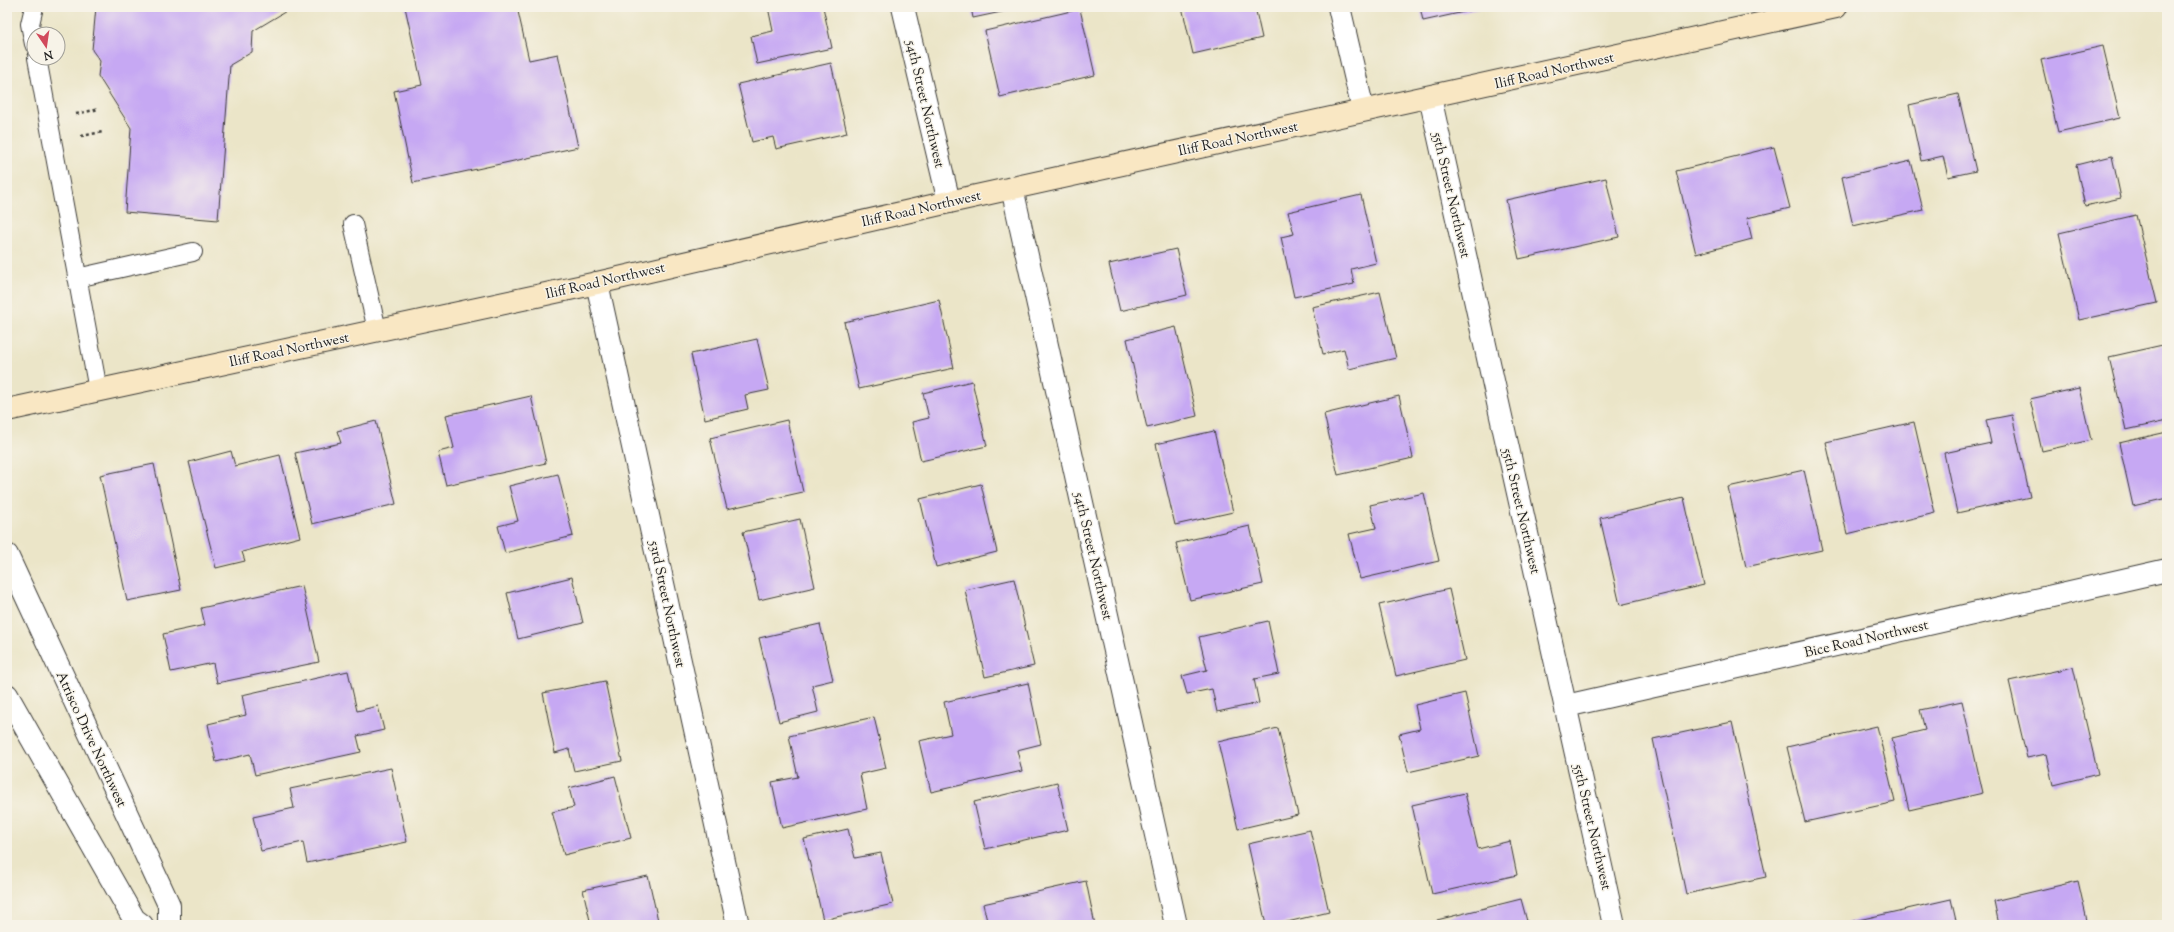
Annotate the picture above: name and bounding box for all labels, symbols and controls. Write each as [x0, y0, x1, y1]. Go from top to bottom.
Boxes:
north arrow [26, 26, 66, 66]
street label: 54th Street Northwest [899, 38, 949, 170]
text: N [42, 46, 55, 64]
street label: Iliff Road Northwest [1493, 48, 1616, 95]
street label: Iliff Road Northwest [1177, 117, 1300, 162]
street label: 55th Street Northwest [1426, 130, 1474, 260]
street label: Iliff Road Northwest [860, 186, 983, 233]
street label: Iliff Road Northwest [544, 258, 667, 305]
street label: Iliff Road Northwest [228, 328, 351, 373]
street label: 55th Street Northwest [1496, 446, 1544, 576]
street label: 54th Street Northwest [1067, 490, 1117, 622]
street label: 53rd Street Northwest [643, 538, 689, 670]
street label: Bice Road Northwest [1802, 616, 1931, 664]
street label: Atrisco Drive Northwest [50, 669, 131, 811]
street label: 55th Street Northwest [1567, 762, 1615, 892]

